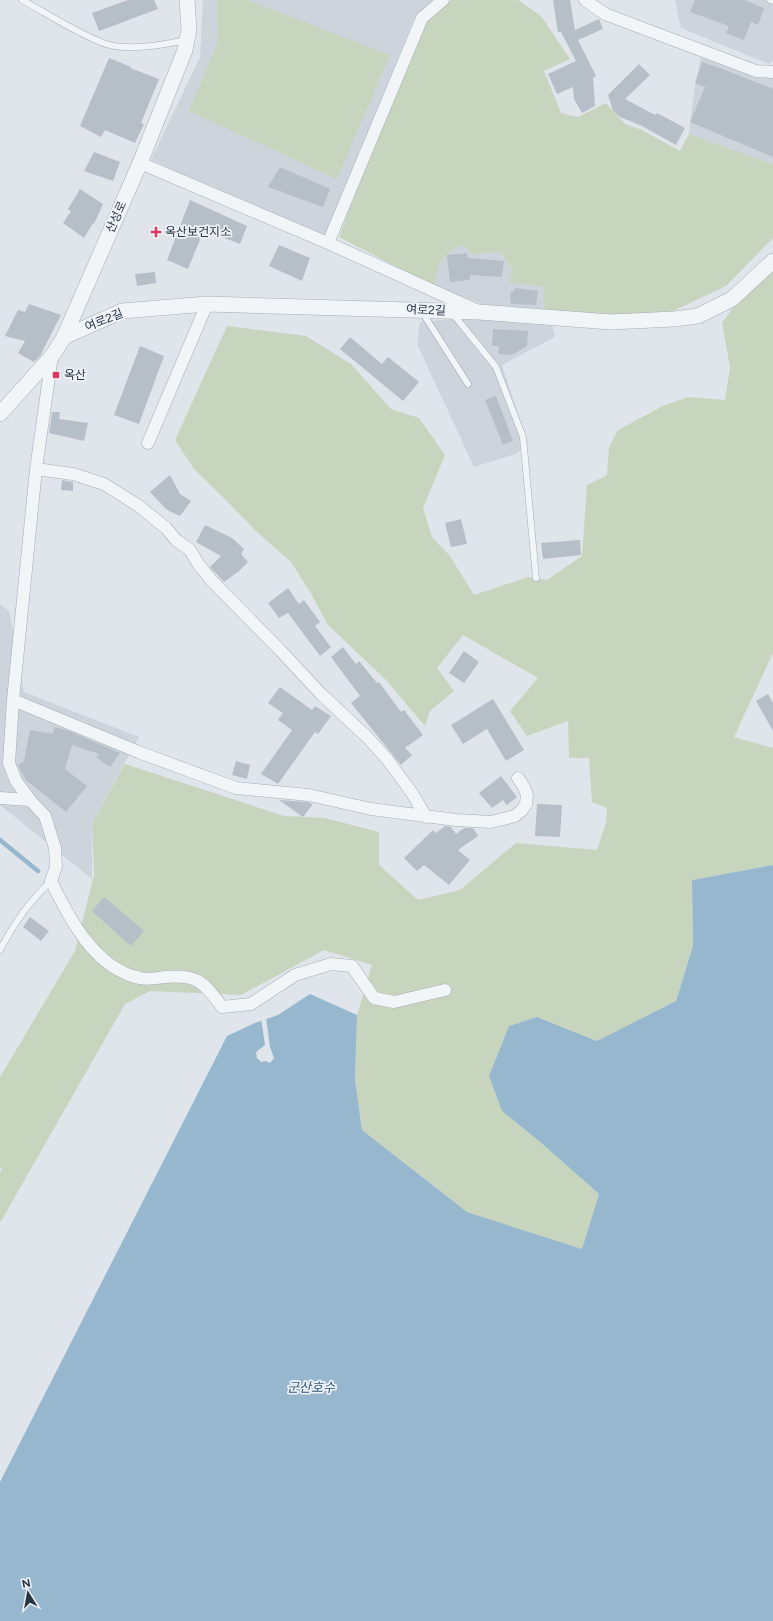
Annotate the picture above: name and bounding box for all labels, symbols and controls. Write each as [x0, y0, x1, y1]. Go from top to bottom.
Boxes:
street label: 산성로 [103, 199, 129, 235]
place label: 옥산보건지소 [165, 225, 231, 239]
marker: 옥산보건지소 [150, 226, 162, 238]
street label: 여로2길 [406, 302, 446, 318]
street label: 여로2길 [83, 306, 125, 334]
place label: 옥산 [64, 368, 86, 382]
marker: 옥산 [51, 370, 61, 380]
water label: 군산호수 [287, 1380, 336, 1395]
north arrow [8, 1573, 48, 1613]
text: N [21, 1576, 32, 1591]

